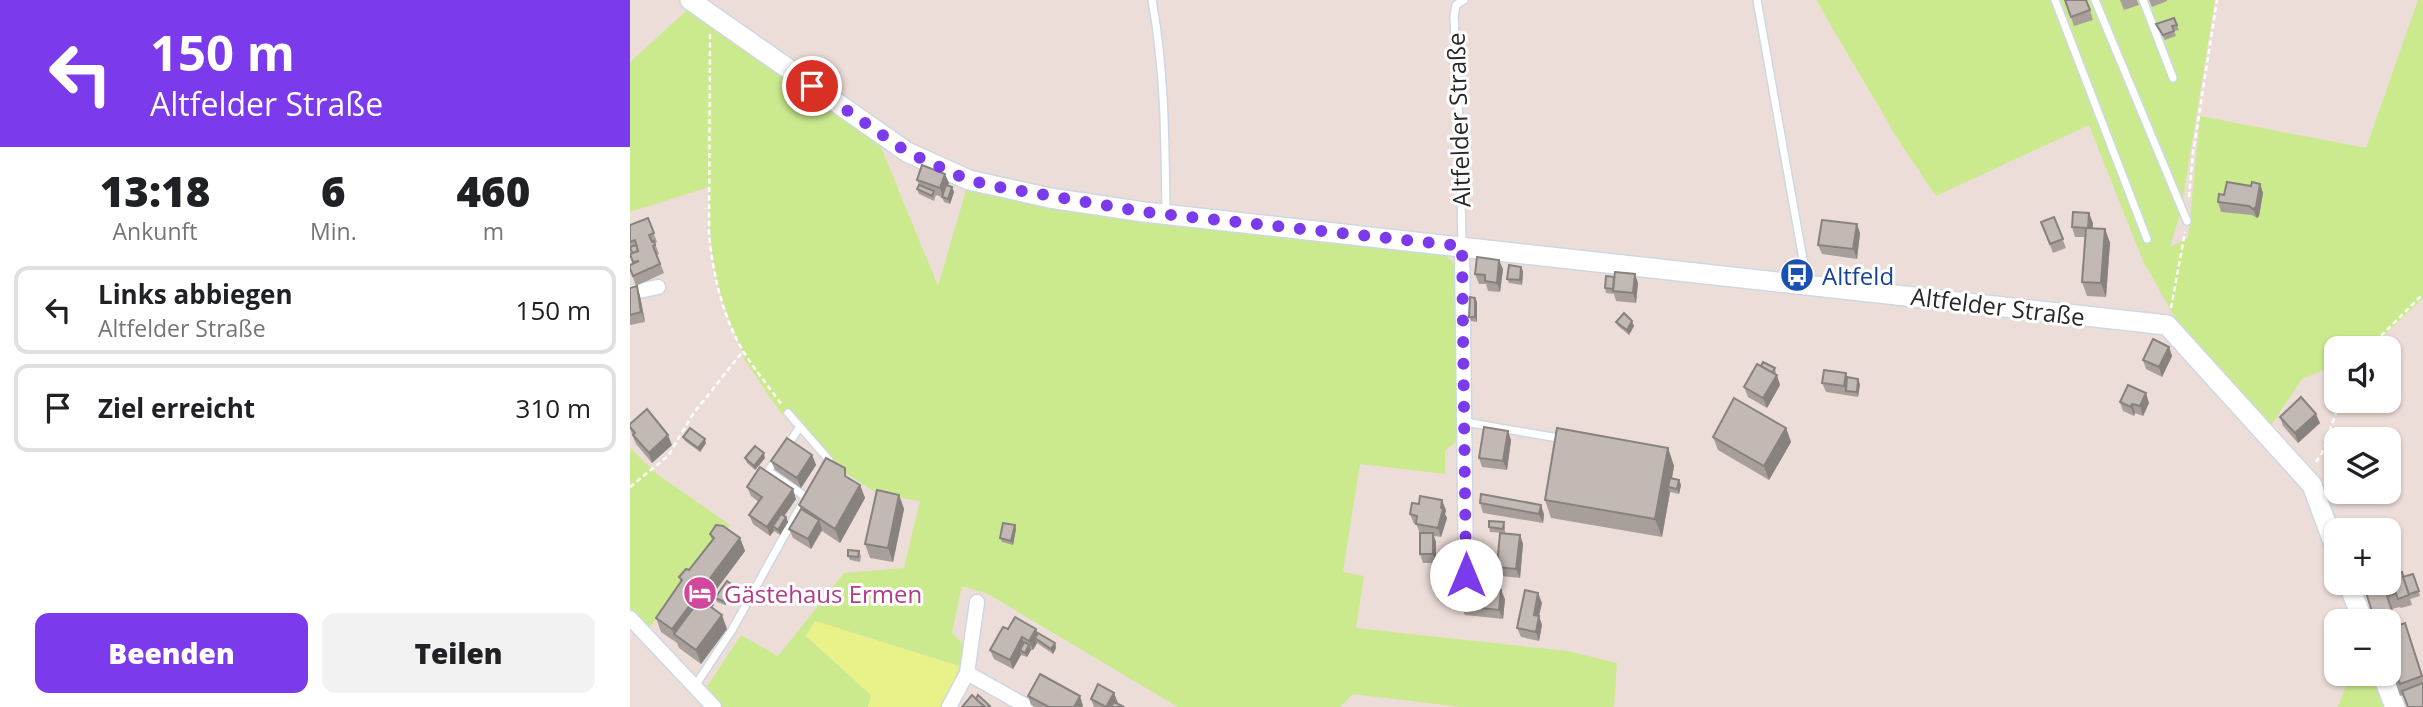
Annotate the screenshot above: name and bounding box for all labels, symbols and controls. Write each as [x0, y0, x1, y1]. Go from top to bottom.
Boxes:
text: 150 m [150, 19, 295, 85]
icon: left [35, 28, 126, 119]
street label: Altfelder Straße [1438, 32, 1478, 208]
pin [782, 56, 842, 116]
icon: arrive [793, 67, 831, 105]
text: Altfelder Straße [150, 82, 383, 125]
text: 13:18 [100, 162, 210, 219]
text: 6 [321, 162, 346, 219]
text: 460 [456, 162, 530, 219]
text: Ankunft [113, 215, 197, 247]
text: Min. [310, 215, 357, 247]
text: m [483, 215, 504, 247]
bus stop icon: Altfeld [1778, 256, 1816, 294]
place label: Altfeld [1822, 259, 1894, 292]
text: Links abbiegen [98, 276, 293, 312]
street label: Altfelder Straße [1909, 279, 2087, 333]
icon: left [39, 291, 77, 329]
text: 150 m [516, 292, 591, 328]
text: Altfelder Straße [98, 312, 266, 344]
map controls [2324, 336, 2401, 686]
button: sound [2324, 336, 2401, 413]
icon: arrive [39, 389, 77, 427]
text: Ziel erreicht [98, 390, 255, 426]
text: 310 m [516, 390, 591, 426]
button: layers [2324, 427, 2401, 504]
button: + [2324, 518, 2401, 595]
position arrow [1429, 538, 1503, 612]
hotel icon: Gästehaus Ermen [681, 574, 719, 612]
place label: Gästehaus Ermen [724, 577, 922, 610]
button: − [2324, 609, 2401, 686]
button: Beenden [35, 613, 308, 693]
button: Teilen [322, 613, 595, 693]

